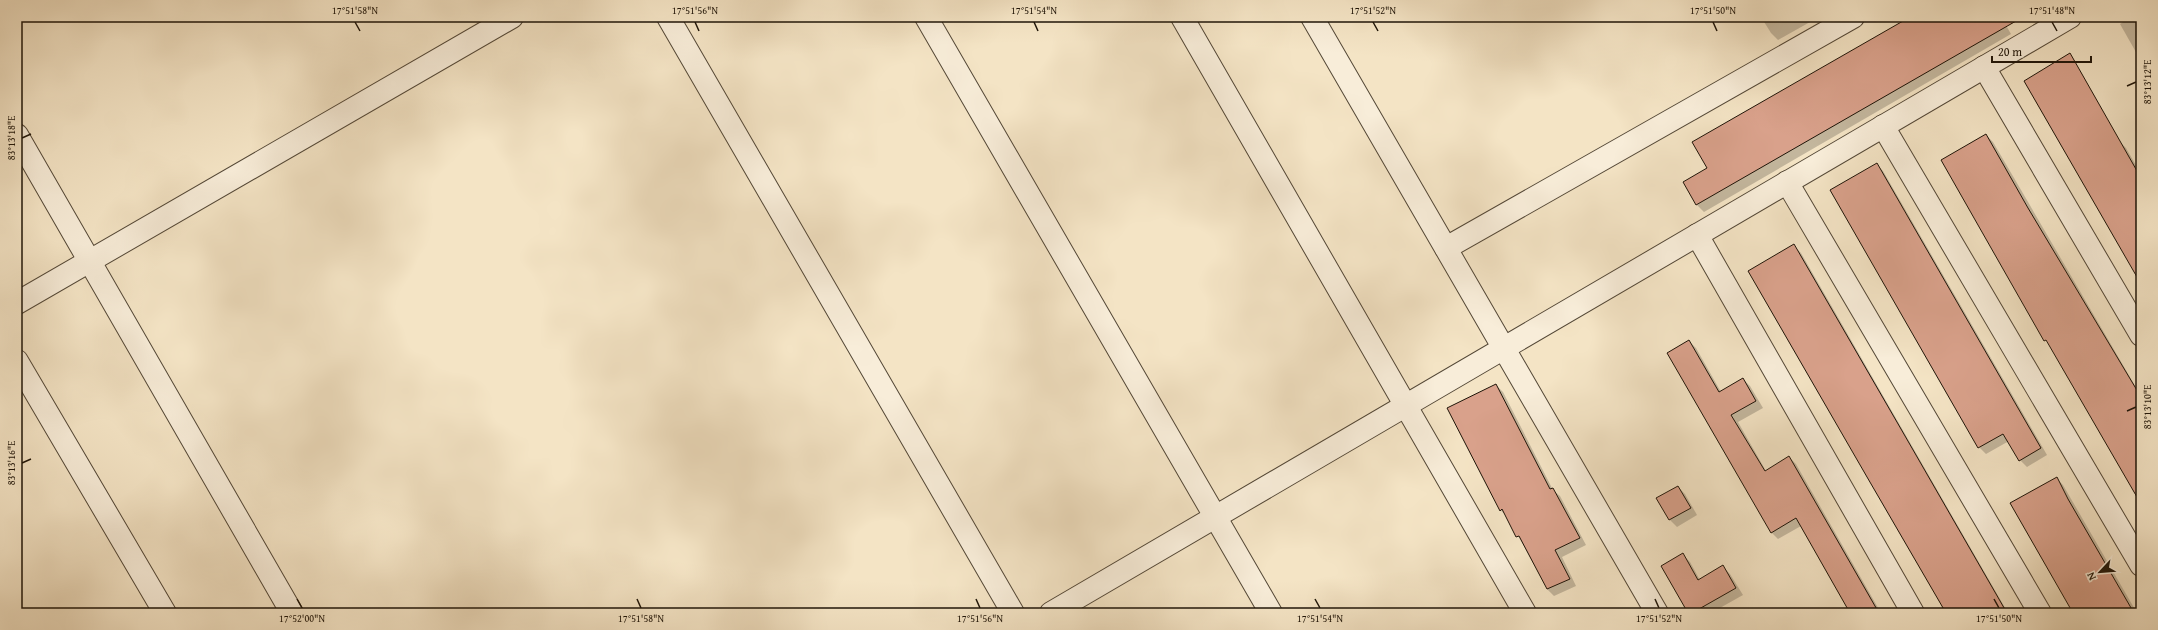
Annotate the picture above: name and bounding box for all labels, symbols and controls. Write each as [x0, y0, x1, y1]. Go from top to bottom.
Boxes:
text: 17°51'58"N [332, 3, 378, 18]
text: 17°51'56"N [672, 3, 718, 18]
text: 17°51'54"N [1011, 3, 1057, 18]
text: 17°51'52"N [1350, 3, 1396, 18]
text: 17°51'50"N [1690, 3, 1736, 18]
text: 17°51'48"N [2029, 3, 2075, 18]
scale bar [1992, 38, 2091, 64]
text: 20 m [1998, 43, 2022, 60]
text: 83°13'12"E [2140, 60, 2155, 104]
text: 83°13'18"E [4, 116, 19, 160]
text: 83°13'10"E [2140, 385, 2155, 429]
text: 83°13'16"E [4, 441, 19, 485]
north arrow [2080, 552, 2120, 592]
text: N [2082, 569, 2100, 583]
text: 17°52'00"N [279, 611, 325, 626]
text: 17°51'58"N [618, 611, 664, 626]
text: 17°51'56"N [957, 611, 1003, 626]
text: 17°51'54"N [1297, 611, 1343, 626]
text: 17°51'52"N [1636, 611, 1682, 626]
text: 17°51'50"N [1976, 611, 2022, 626]

